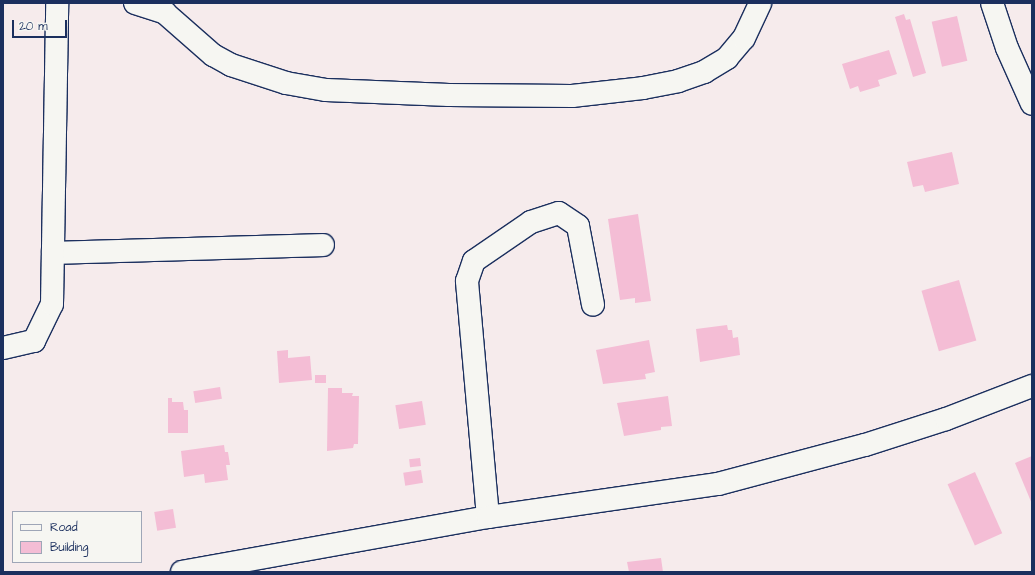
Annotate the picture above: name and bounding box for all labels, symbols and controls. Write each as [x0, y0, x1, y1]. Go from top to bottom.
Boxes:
scale bar [14, 12, 69, 38]
text: 20 m [19, 18, 48, 35]
legend [12, 511, 142, 563]
text: Road [50, 519, 78, 536]
text: Building [50, 539, 88, 556]

